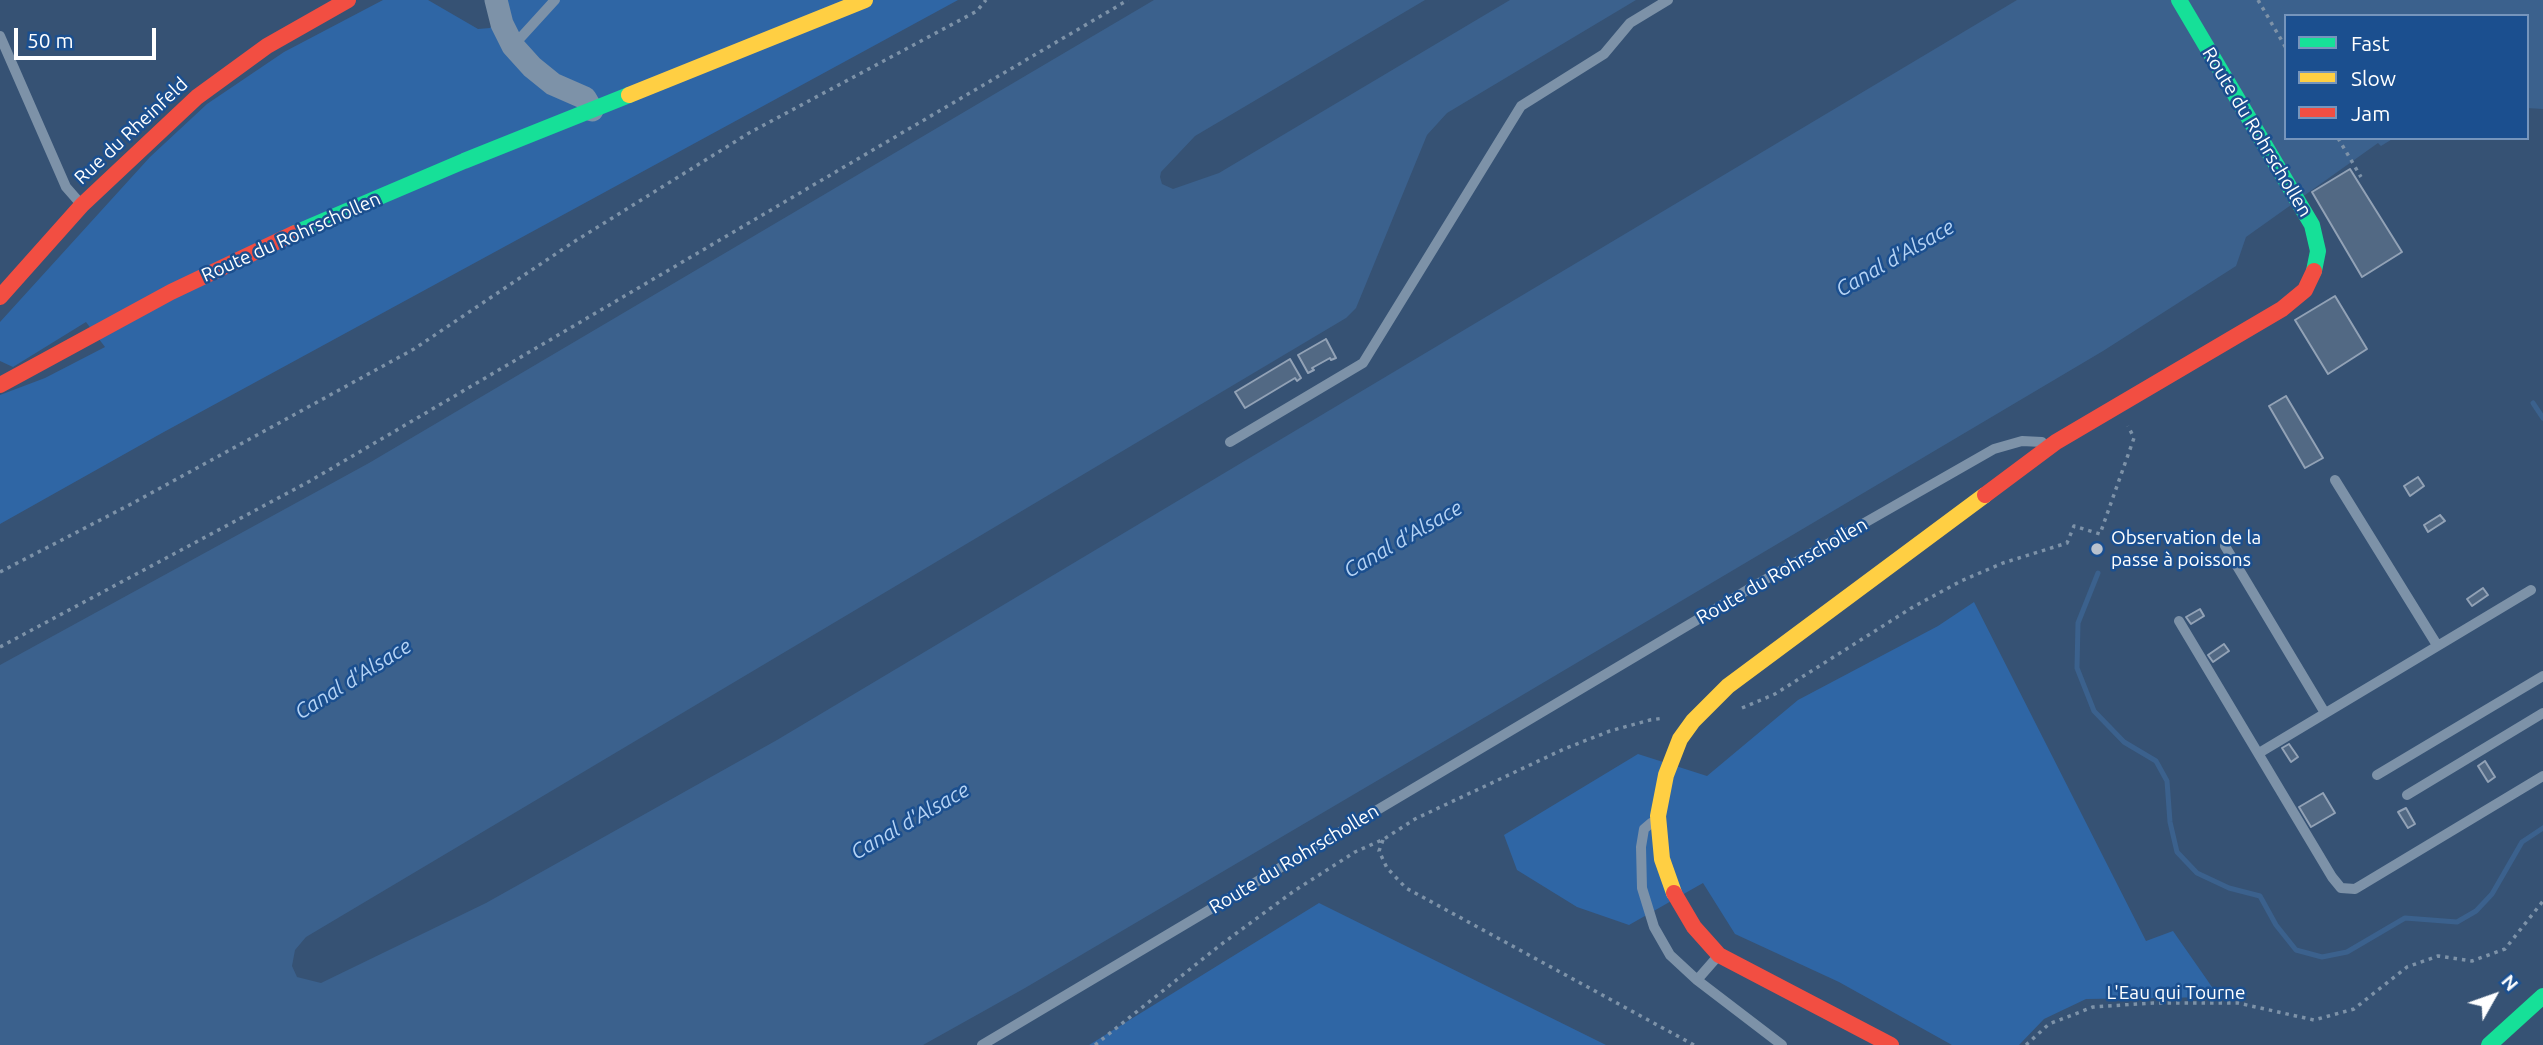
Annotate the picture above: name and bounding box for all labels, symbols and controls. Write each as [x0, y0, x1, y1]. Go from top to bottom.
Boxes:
scale bar [18, 14, 159, 58]
legend [2284, 14, 2529, 140]
text: 50 m [27, 28, 74, 52]
text: Fast [2351, 31, 2389, 55]
street label: Route du Rohrschollen [2197, 43, 2317, 221]
text: Slow [2351, 66, 2396, 90]
street label: Rue du Rheinfeld [70, 73, 192, 189]
text: Jam [2351, 101, 2390, 125]
street label: Route du Rohrschollen [198, 187, 384, 287]
water label: Canal d'Alsace [1831, 214, 1959, 302]
water label: Canal d'Alsace [1339, 495, 1467, 583]
street label: Route du Rohrschollen [1692, 513, 1872, 629]
place label: Observation de la passe à poissons [2111, 527, 2261, 571]
marker: Observation de la passe à poissons [2089, 541, 2105, 557]
water label: Canal d'Alsace [290, 633, 416, 725]
water label: Canal d'Alsace [846, 777, 974, 865]
street label: Route du Rohrschollen [1205, 799, 1383, 919]
north arrow [2459, 961, 2529, 1031]
text: N [2497, 970, 2523, 995]
street label: L'Eau qui Tourne [2107, 982, 2245, 1004]

